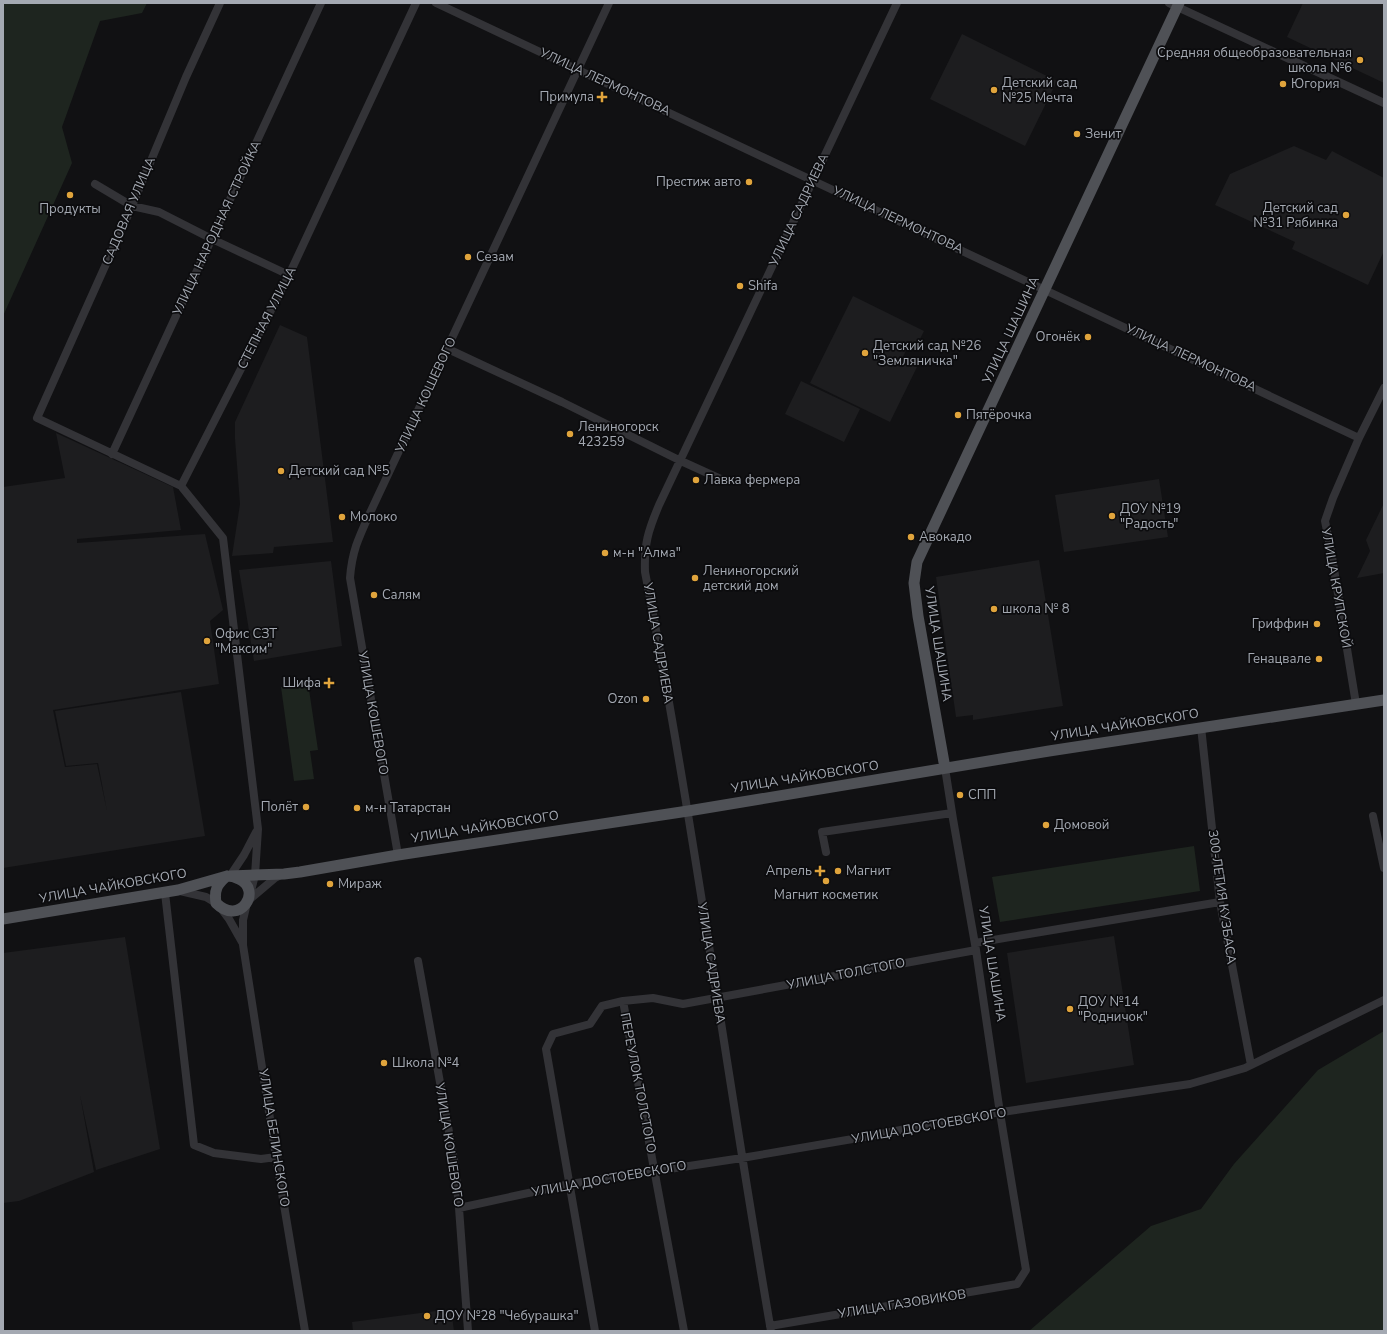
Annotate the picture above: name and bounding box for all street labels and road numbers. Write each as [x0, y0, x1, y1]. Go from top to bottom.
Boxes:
street label: УЛИЦА ЛЕРМОНТОВА [536, 43, 674, 120]
street label: УЛИЦА НАРОДНАЯ СТРОЙКА [167, 137, 266, 319]
street label: УЛИЦА САДРИЕВА [765, 150, 833, 270]
street label: САДОВАЯ УЛИЦА [98, 154, 160, 268]
street label: УЛИЦА ЛЕРМОНТОВА [829, 181, 967, 258]
street label: СТЕПНАЯ УЛИЦА [233, 263, 301, 372]
street label: УЛИЦА ШАШИНА [978, 273, 1044, 388]
street label: УЛИЦА ЛЕРМОНТОВА [1122, 319, 1260, 396]
street label: УЛИЦА КОШЕВОГО [391, 334, 461, 457]
street label: УЛИЦА КРУПСКОЙ [1316, 525, 1356, 650]
street label: УЛИЦА САДРИЕВА [638, 580, 678, 705]
street label: УЛИЦА ШАШИНА [920, 584, 956, 703]
street label: УЛИЦА КОШЕВОГО [353, 648, 393, 777]
street label: УЛИЦА ЧАЙКОВСКОГО [1049, 703, 1200, 746]
street label: УЛИЦА ЧАЙКОВСКОГО [729, 755, 880, 798]
street label: УЛИЦА ЧАЙКОВСКОГО [409, 805, 560, 848]
street label: 300-ЛЕТИЯ КУЗБАСА [1204, 829, 1240, 966]
street label: УЛИЦА ЧАЙКОВСКОГО [37, 863, 188, 908]
street label: УЛИЦА САДРИЕВА [692, 900, 730, 1025]
street label: УЛИЦА ШАШИНА [974, 904, 1010, 1023]
street label: УЛИЦА ТОЛСТОГО [784, 954, 907, 995]
street label: ПЕРЕУЛОК ТОЛСТОГО [616, 1011, 660, 1155]
street label: УЛИЦА БЕЛИНСКОГО [254, 1067, 294, 1209]
street label: УЛИЦА КОШЕВОГО [430, 1080, 468, 1209]
street label: УЛИЦА ДОСТОЕВСКОГО [849, 1104, 1008, 1149]
street label: УЛИЦА ДОСТОЕВСКОГО [529, 1157, 688, 1202]
street label: УЛИЦА ГАЗОВИКОВ [836, 1285, 967, 1323]

